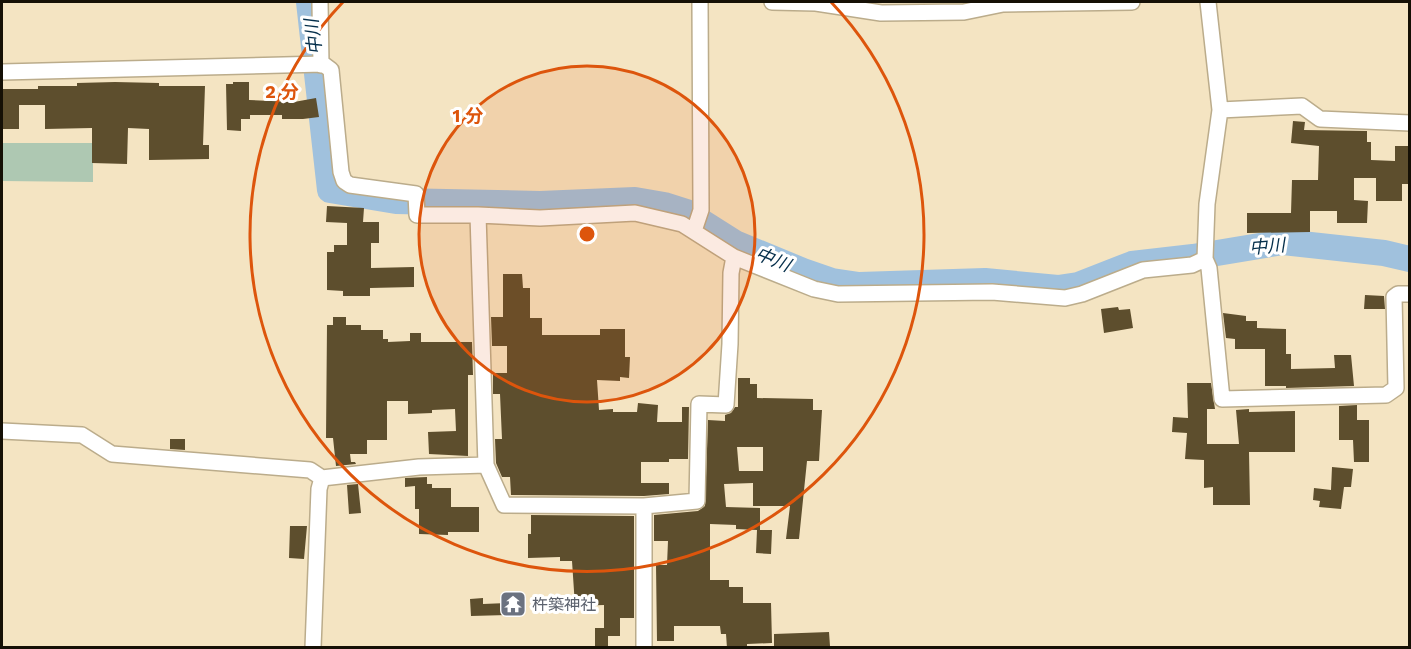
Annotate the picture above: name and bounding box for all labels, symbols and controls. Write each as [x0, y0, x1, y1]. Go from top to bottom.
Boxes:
water label: 中川 [300, 16, 326, 56]
text: 2 分 [265, 81, 299, 102]
text: 1 分 [453, 105, 483, 126]
centre of rings [577, 224, 597, 244]
water label: 中川 [1248, 234, 1288, 258]
water label: 中川 [752, 243, 795, 276]
temple icon: 杵築神社 [498, 589, 528, 619]
place label: 杵築神社 [532, 595, 596, 614]

